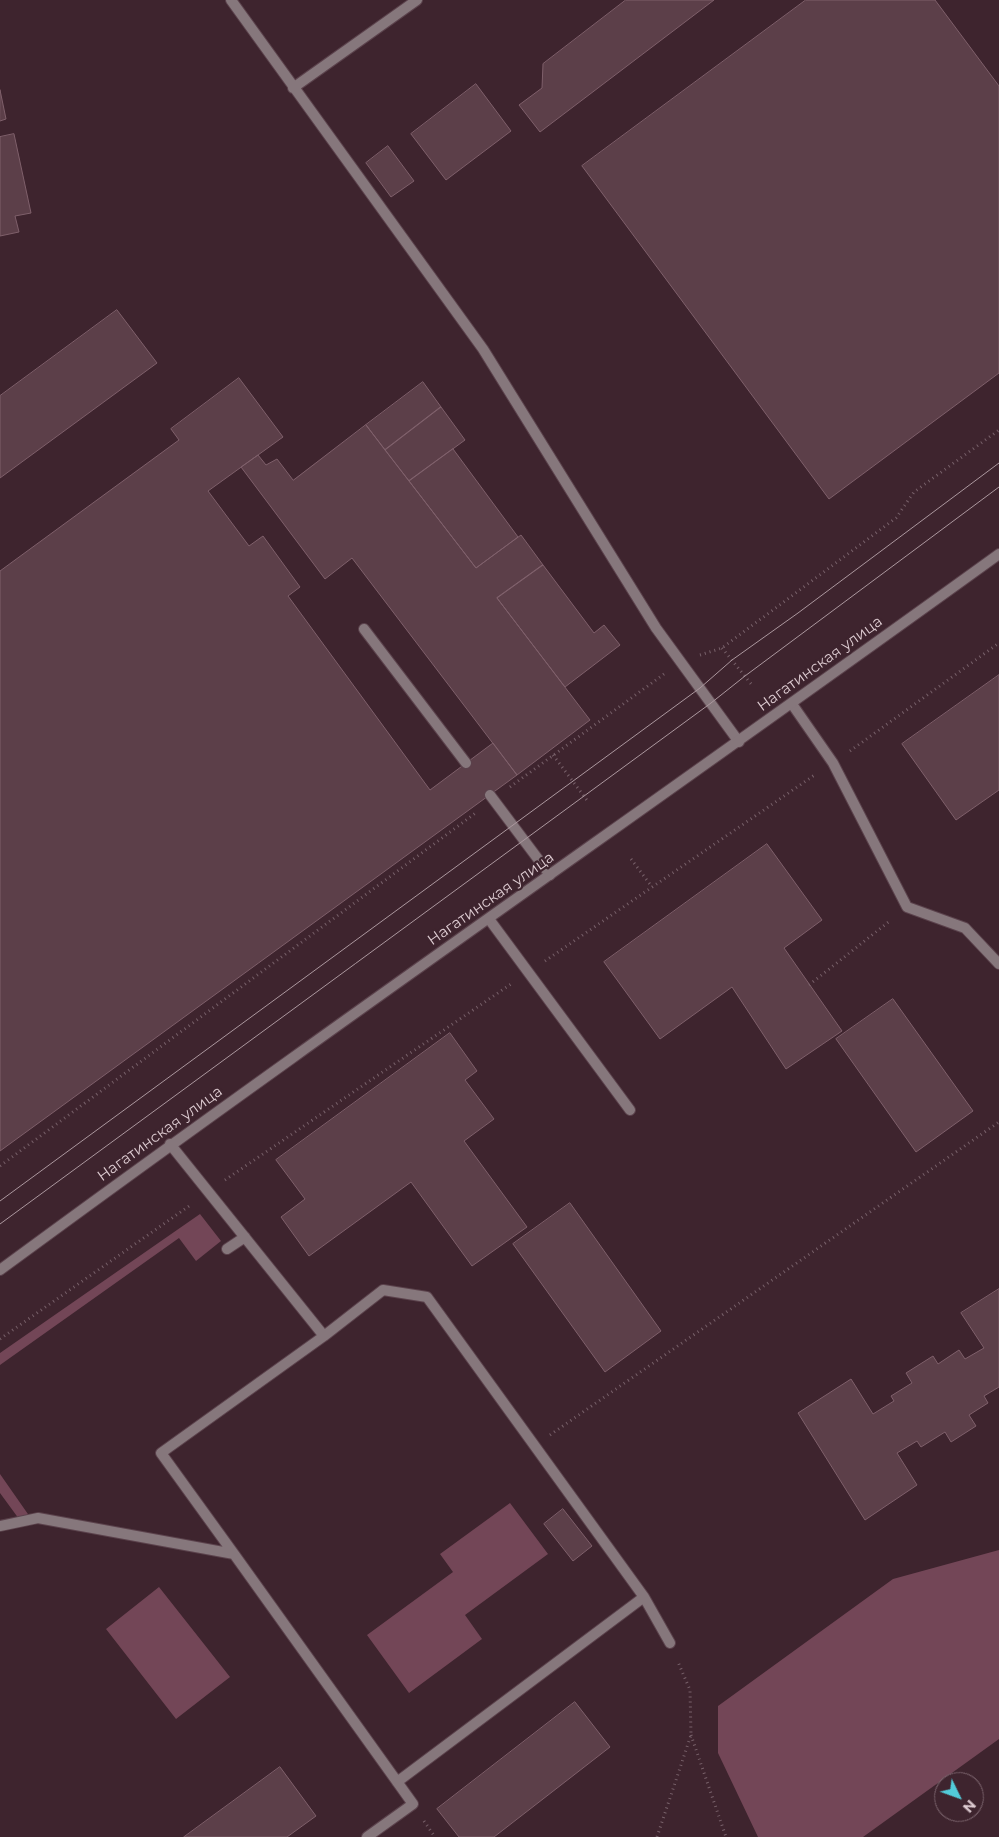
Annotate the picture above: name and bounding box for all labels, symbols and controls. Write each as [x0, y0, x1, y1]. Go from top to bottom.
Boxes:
street label: Нагатинская улица [754, 613, 886, 715]
street label: Нагатинская улица [424, 849, 558, 949]
street label: Нагатинская улица [94, 1083, 226, 1185]
north arrow [934, 1772, 984, 1822]
text: N [959, 1796, 980, 1817]

